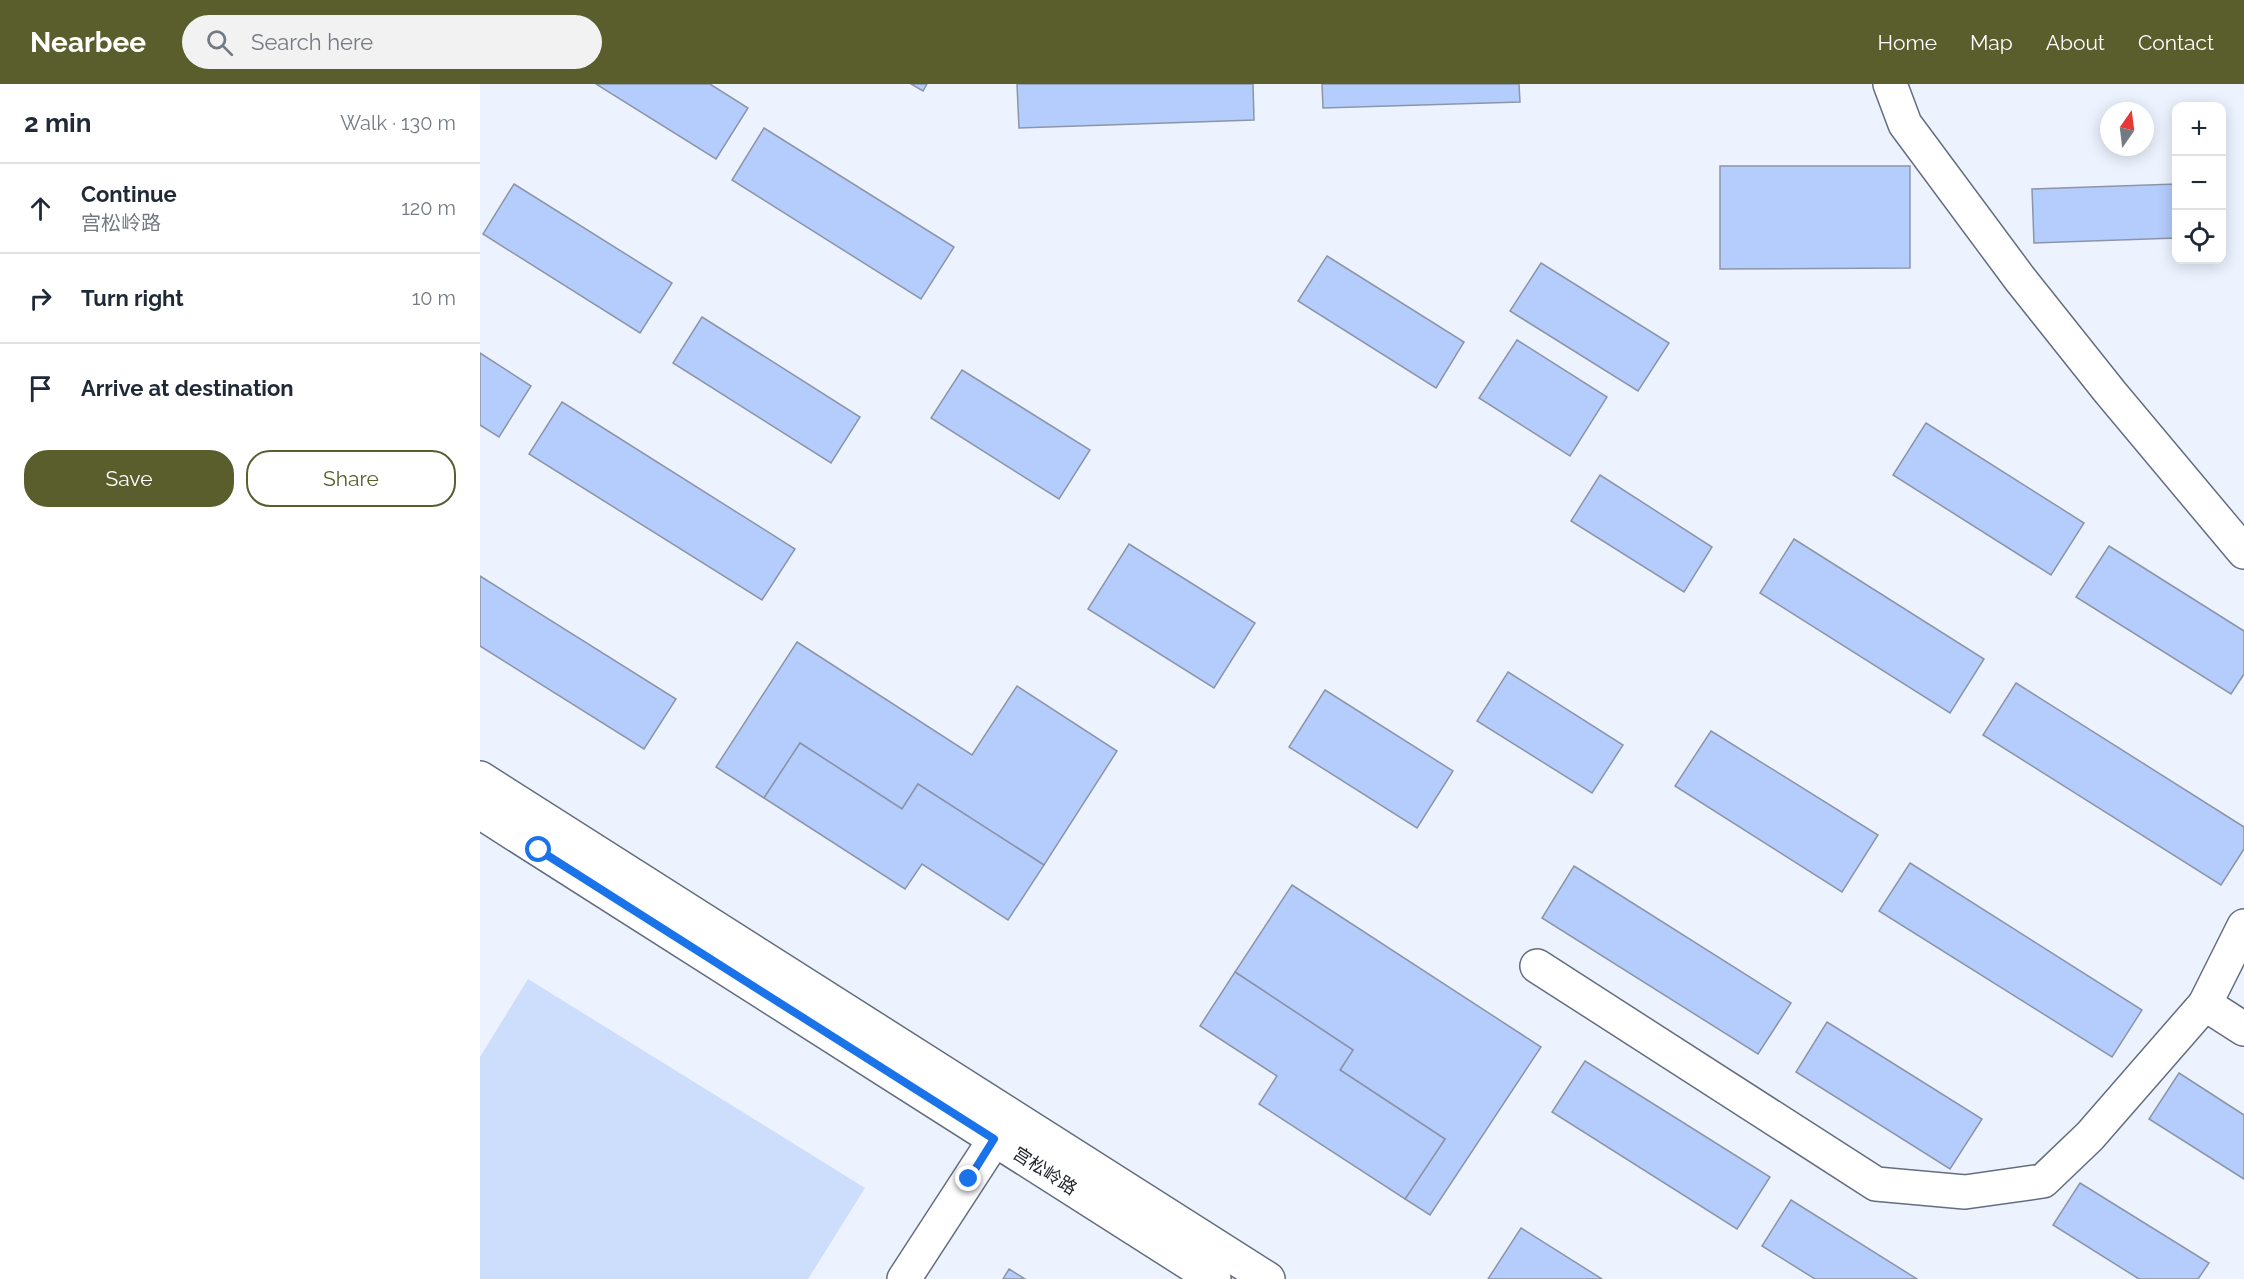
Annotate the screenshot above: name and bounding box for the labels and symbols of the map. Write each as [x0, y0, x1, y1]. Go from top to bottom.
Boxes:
north arrow [2100, 102, 2154, 156]
route start [525, 836, 551, 862]
street label: 宫松岭路 [1009, 1142, 1081, 1199]
route end [955, 1165, 981, 1191]

